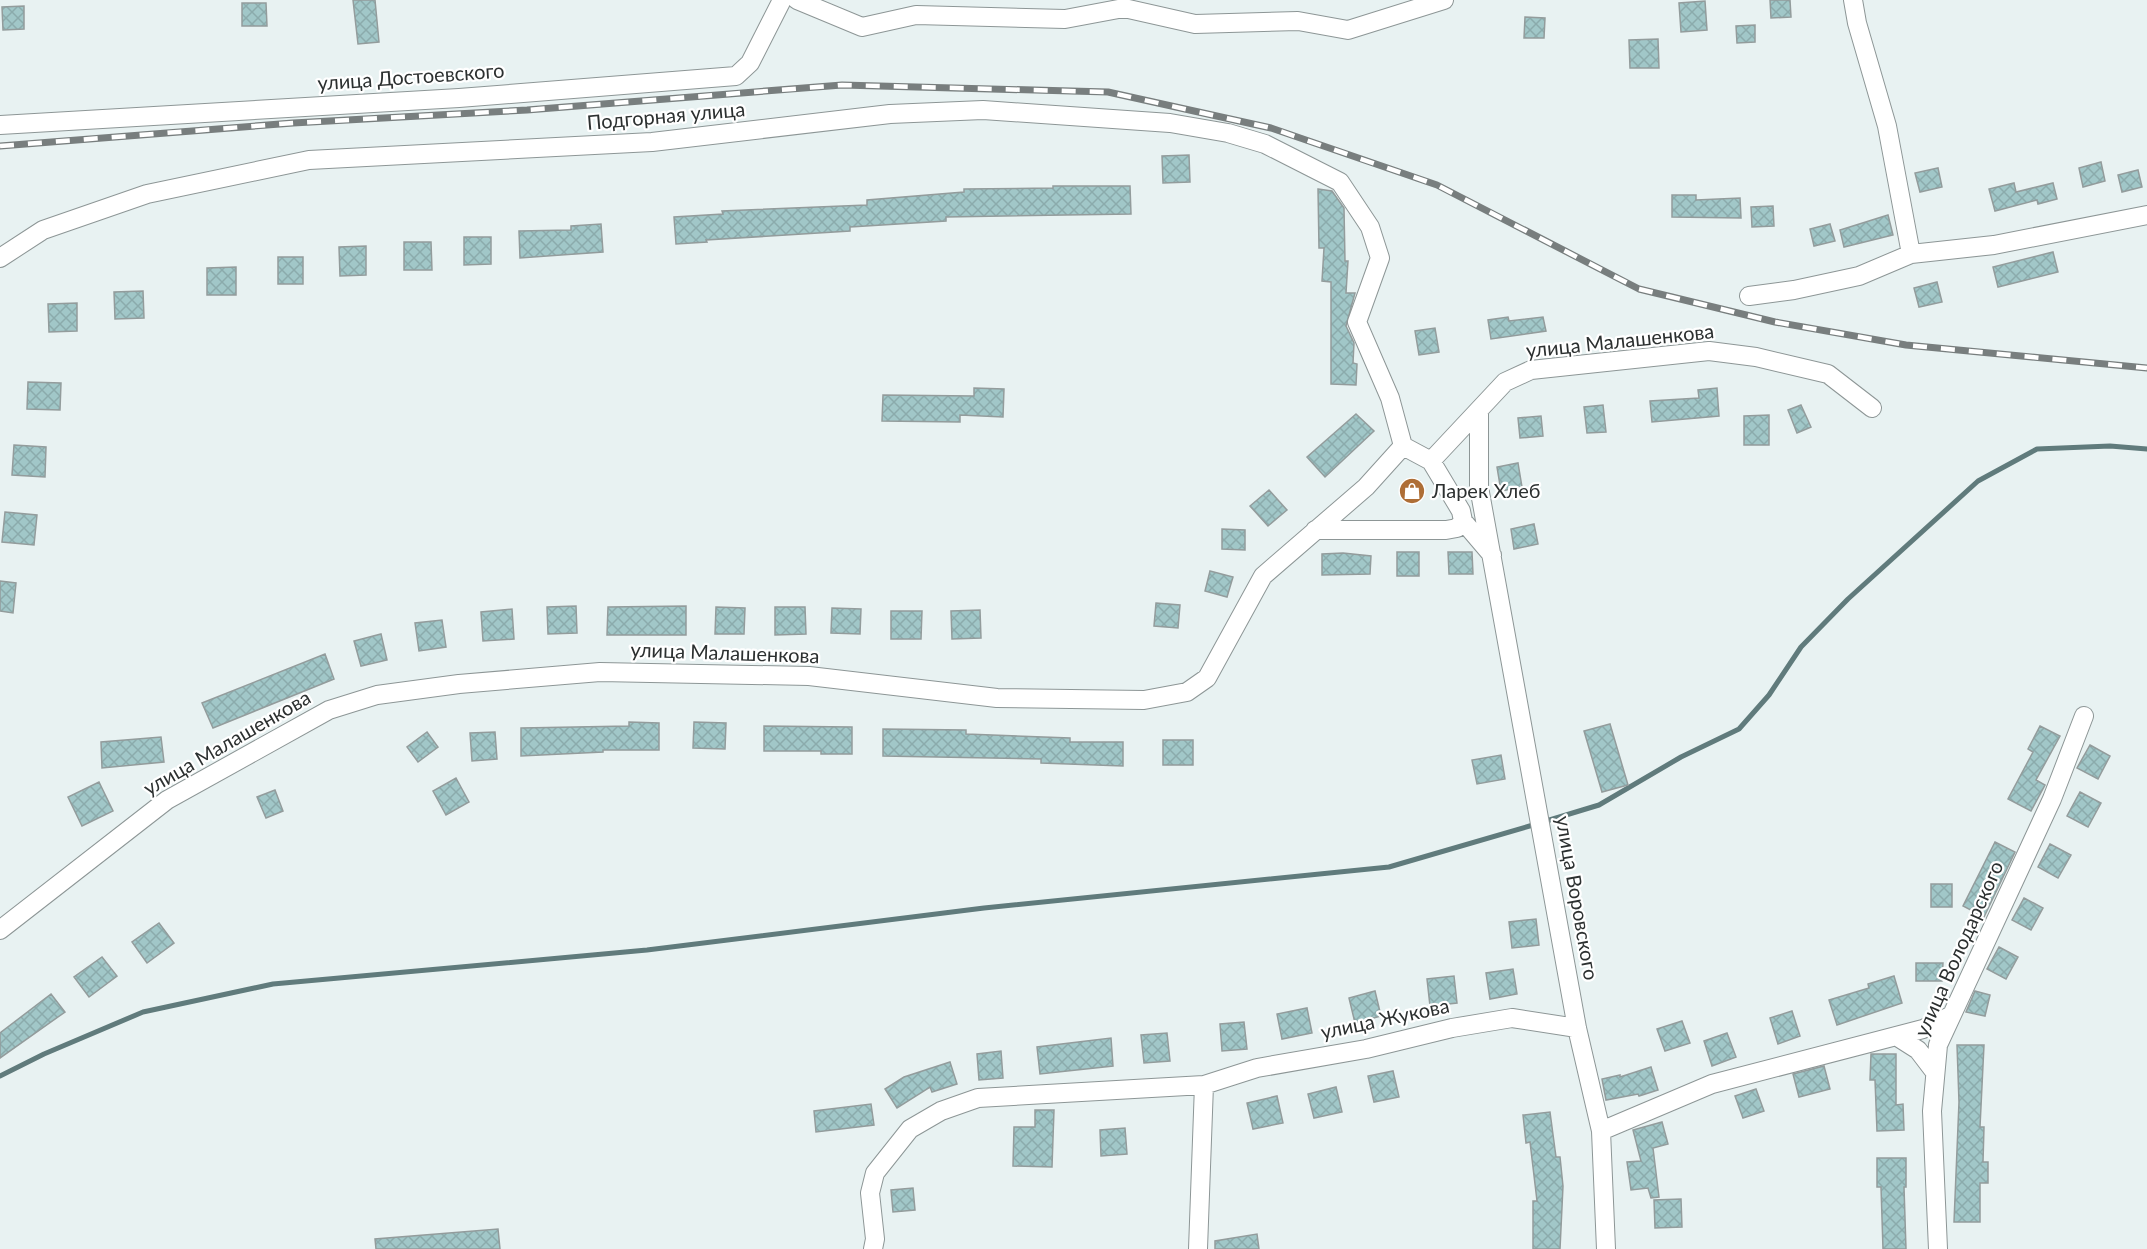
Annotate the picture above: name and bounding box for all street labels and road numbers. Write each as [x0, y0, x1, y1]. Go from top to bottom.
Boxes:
street label: улица Достоевского [317, 58, 505, 95]
street label: Подгорная улица [586, 96, 746, 134]
street label: улица Малашенкова [1525, 318, 1715, 362]
street label: улица Малашенкова [630, 637, 820, 667]
street label: улица Малашенкова [139, 684, 314, 800]
street label: улица Воровского [1552, 814, 1604, 982]
street label: улица Володарского [1909, 857, 2008, 1040]
street label: улица Жукова [1318, 993, 1451, 1043]

